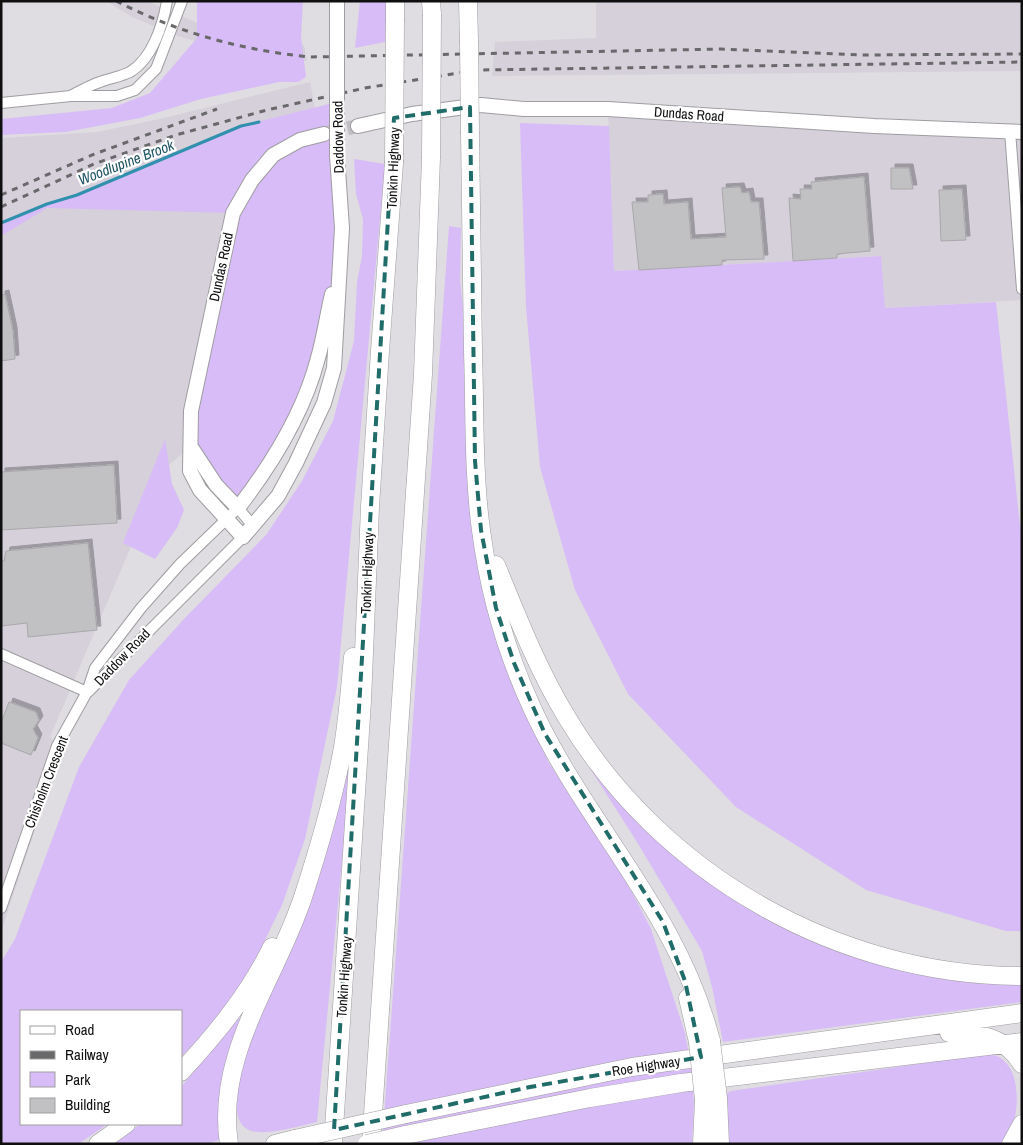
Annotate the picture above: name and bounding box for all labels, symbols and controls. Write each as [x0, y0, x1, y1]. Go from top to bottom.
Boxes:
street label: Daddow Road [328, 100, 348, 174]
street label: Dundas Road [653, 103, 725, 125]
street label: Tonkin Highway [383, 127, 403, 209]
water label: Woodlupine Brook [75, 134, 178, 190]
street label: Dundas Road [205, 231, 237, 303]
street label: Tonkin Highway [357, 532, 377, 614]
street label: Daddow Road [90, 625, 154, 689]
street label: Chisholm Crescent [20, 733, 72, 831]
street label: Tonkin Highway [332, 935, 356, 1018]
legend [20, 1010, 182, 1125]
text: Road [65, 1019, 94, 1040]
text: Railway [65, 1044, 110, 1065]
street label: Roe Highway [611, 1052, 682, 1080]
text: Park [65, 1069, 91, 1090]
text: Building [65, 1094, 110, 1115]

